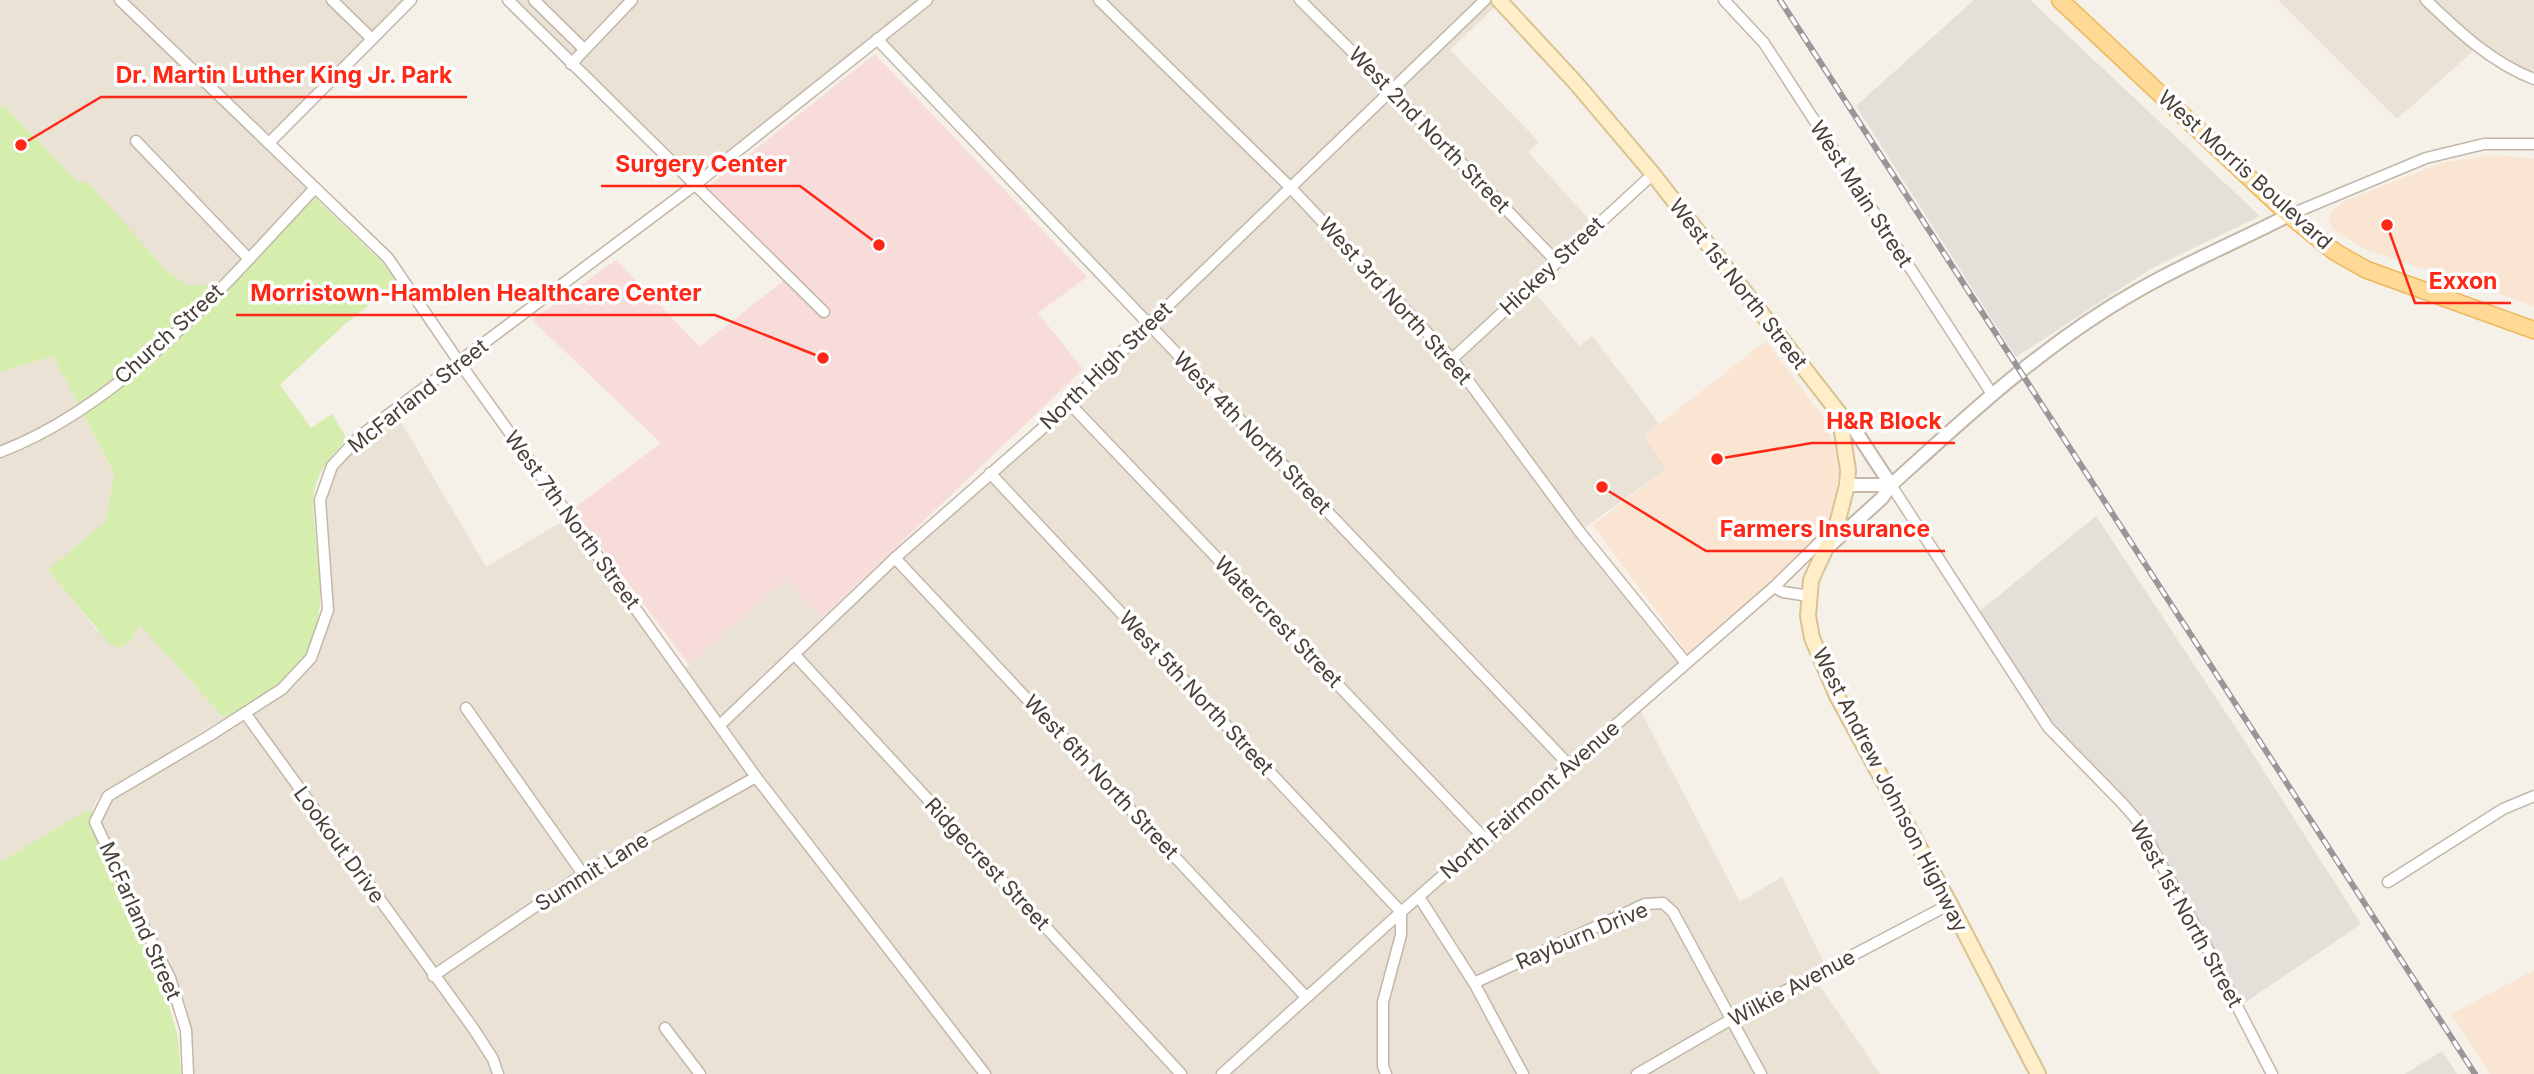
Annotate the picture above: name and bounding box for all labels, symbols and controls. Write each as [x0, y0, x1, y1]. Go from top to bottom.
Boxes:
street label: West 2nd North Street [1344, 42, 1515, 218]
callout: Dr. Martin Luther King Jr. Park [101, 53, 467, 97]
text: Dr. Martin Luther King Jr. Park [116, 61, 453, 89]
street label: West Morris Boulevard [2153, 85, 2337, 254]
street label: West Main Street [1805, 116, 1918, 272]
callout: Surgery Center [601, 142, 800, 186]
text: Surgery Center [615, 150, 787, 178]
street label: West 1st North Street [1664, 194, 1813, 374]
street label: Hickey Street [1495, 211, 1609, 320]
street label: West 3rd North Street [1314, 212, 1477, 389]
callout: Exxon [2415, 259, 2511, 303]
text: Exxon [2429, 267, 2497, 295]
callout: Morristown-Hamblen Healthcare Center [236, 271, 715, 315]
street label: Church Street [109, 278, 228, 389]
text: Morristown-Hamblen Healthcare Center [250, 279, 702, 307]
street label: North High Street [1035, 296, 1177, 435]
street label: McFarland Street [343, 333, 493, 458]
street label: West 4th North Street [1168, 346, 1336, 519]
callout: H&R Block [1812, 399, 1955, 443]
text: H&R Block [1826, 407, 1942, 435]
street label: West 7th North Street [499, 426, 645, 614]
callout: Farmers Insurance [1706, 507, 1945, 551]
text: Farmers Insurance [1720, 515, 1930, 543]
street label: Watercrest Street [1209, 551, 1347, 693]
street label: West 5th North Street [1114, 606, 1279, 780]
street label: West Andrew Johnson Highway [1808, 643, 1973, 936]
street label: West 6th North Street [1019, 689, 1184, 864]
street label: North Fairmont Avenue [1435, 715, 1624, 884]
street label: Lookout Drive [289, 782, 390, 908]
street label: Ridgecrest Street [920, 792, 1055, 935]
street label: West 1st North Street [2125, 816, 2248, 1011]
street label: Summit Lane [530, 827, 653, 916]
street label: McFarland Street [94, 838, 187, 1004]
street label: Rayburn Drive [1512, 897, 1651, 975]
street label: Wilkie Avenue [1724, 944, 1859, 1031]

